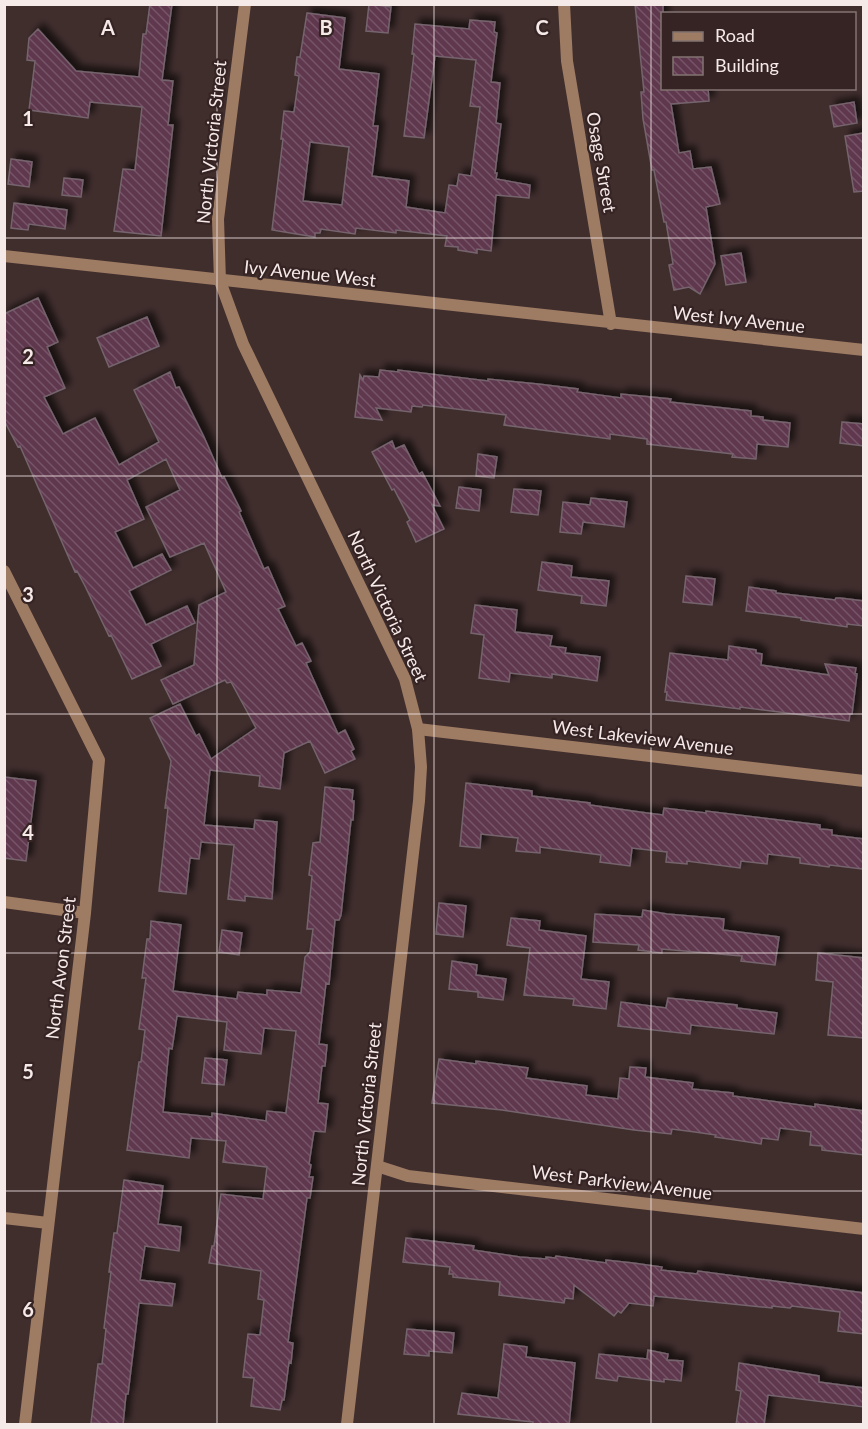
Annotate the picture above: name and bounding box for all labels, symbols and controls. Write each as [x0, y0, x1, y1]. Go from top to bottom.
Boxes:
legend [661, 12, 856, 90]
text: A [100, 15, 115, 39]
text: B [319, 15, 333, 39]
text: C [535, 15, 549, 39]
text: Road [715, 24, 755, 46]
text: Building [715, 54, 779, 76]
street label: North Victoria Street [191, 59, 231, 225]
text: 1 [22, 106, 34, 130]
street label: Osage Street [582, 110, 622, 215]
street label: Ivy Avenue West [243, 255, 377, 291]
street label: West Ivy Avenue [672, 301, 806, 337]
text: 2 [22, 344, 34, 368]
street label: North Victoria Street [343, 527, 433, 686]
text: 3 [22, 582, 34, 606]
street label: West Lakeview Avenue [551, 715, 735, 759]
text: 4 [22, 820, 34, 844]
street label: North Avon Street [40, 895, 80, 1041]
street label: North Victoria Street [346, 1021, 386, 1187]
text: 5 [22, 1059, 34, 1083]
street label: West Parkview Avenue [531, 1160, 713, 1204]
text: 6 [22, 1297, 34, 1321]

